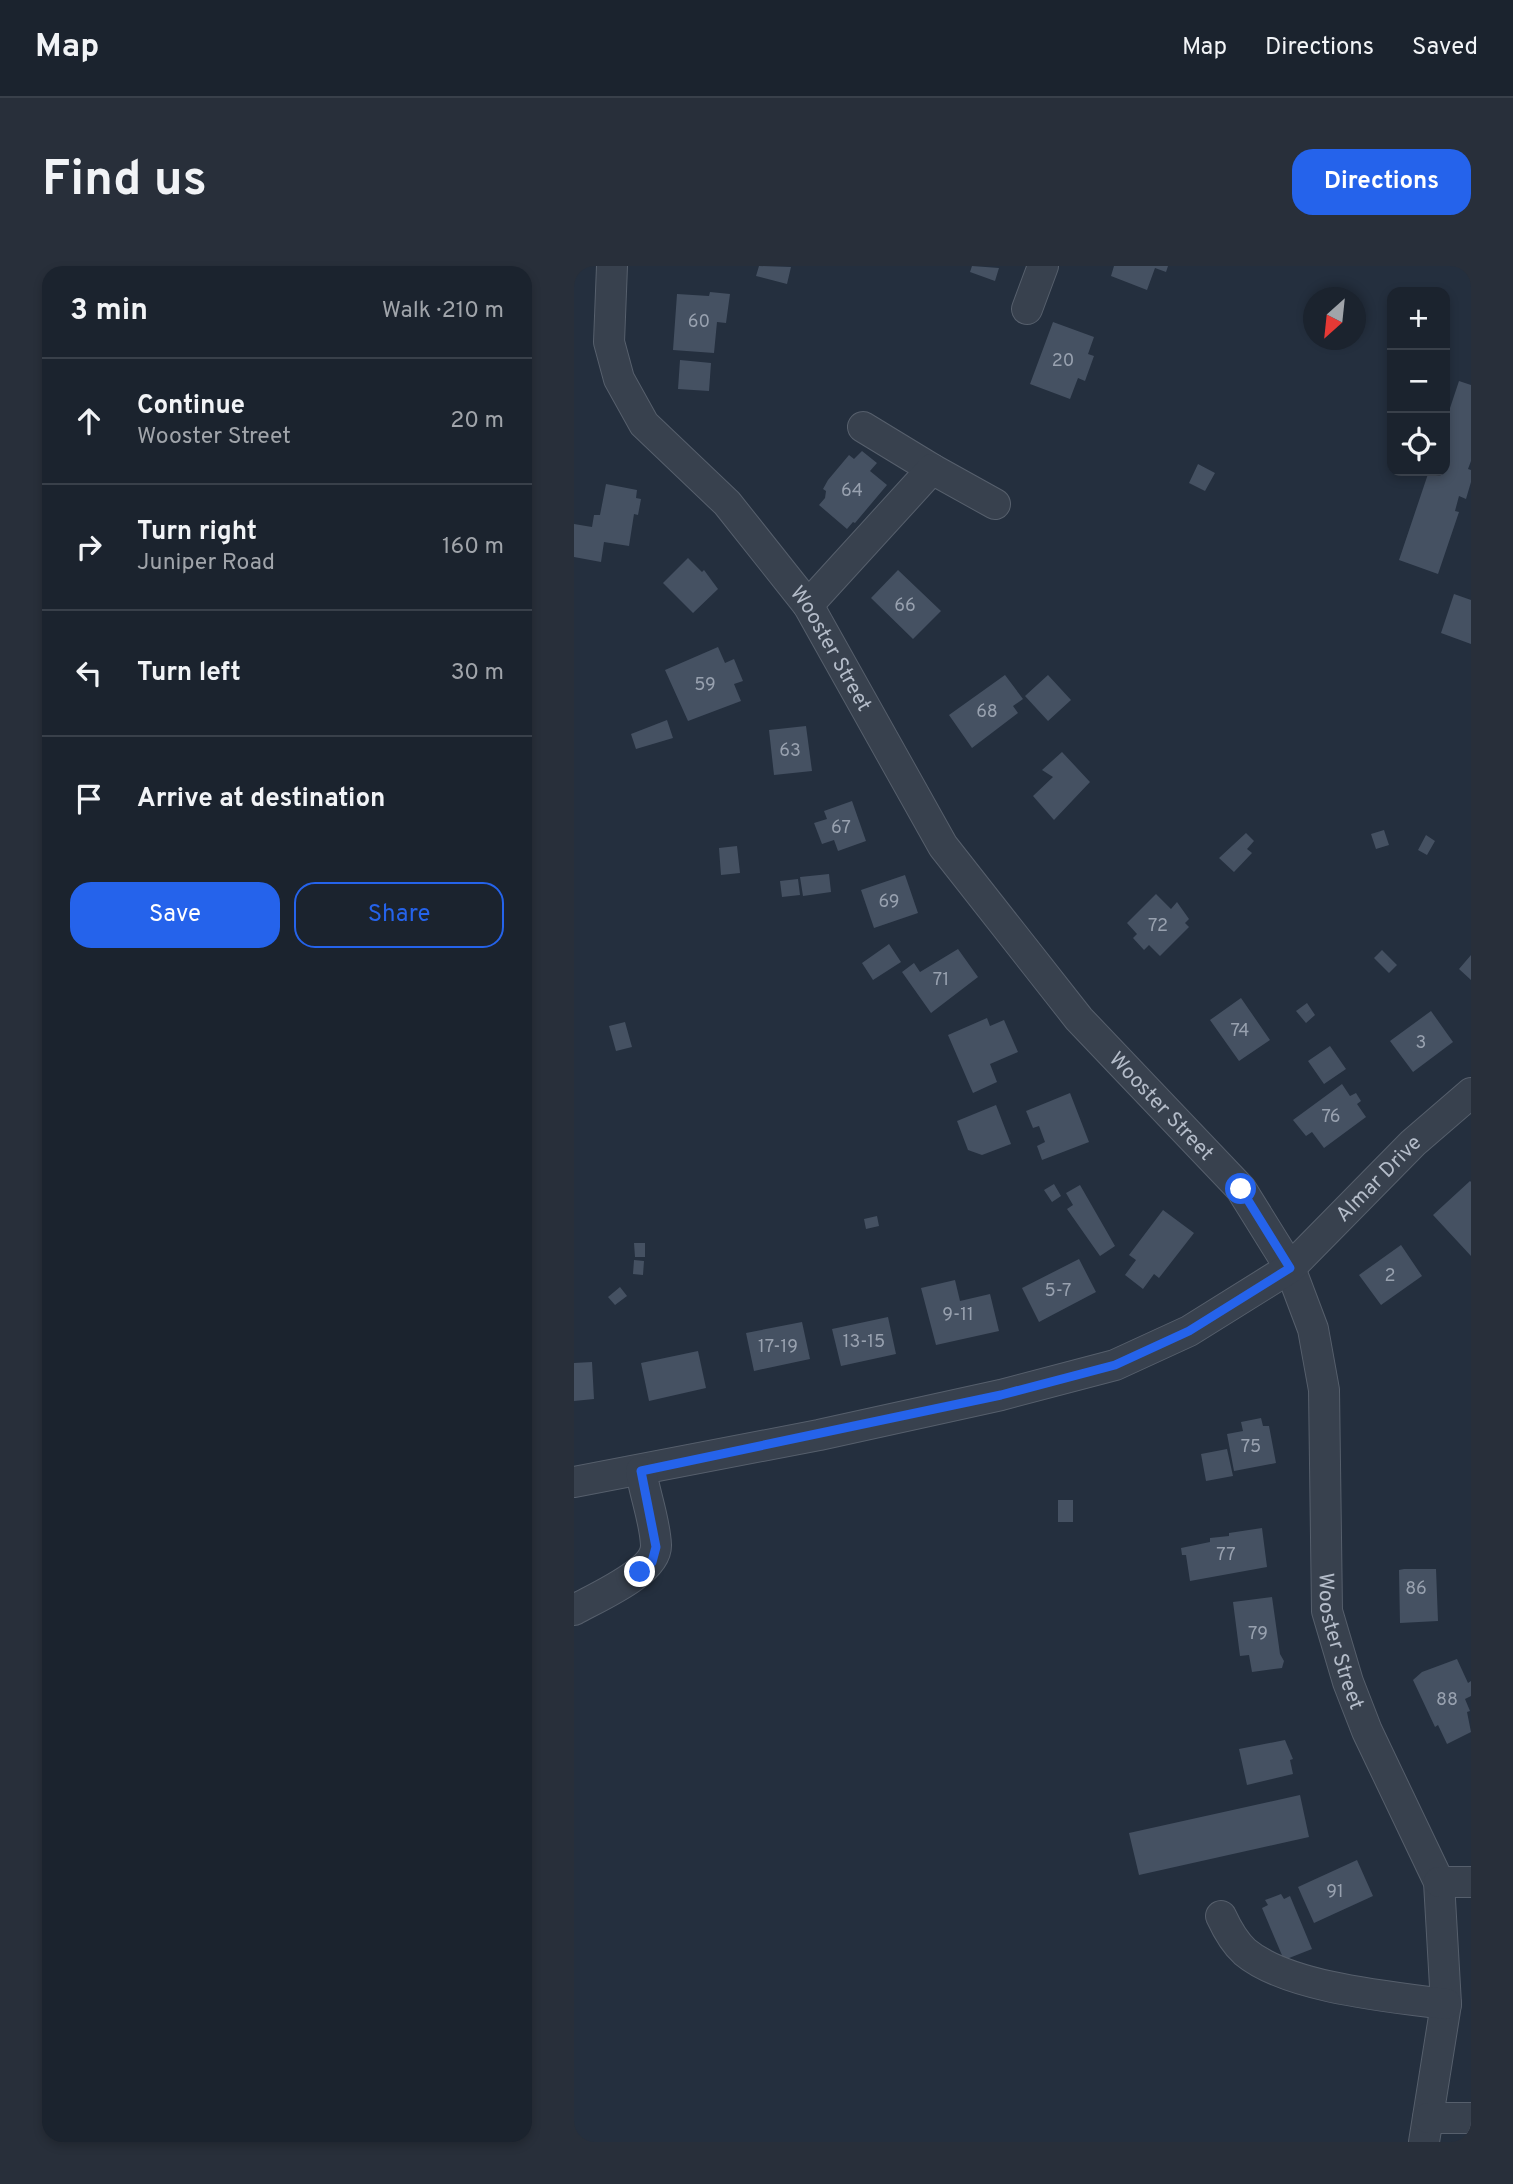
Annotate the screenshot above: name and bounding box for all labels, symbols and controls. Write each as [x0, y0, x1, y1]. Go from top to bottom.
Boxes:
text: Map [35, 27, 99, 69]
text: Map [1182, 33, 1227, 63]
text: Directions [1265, 33, 1374, 63]
text: Saved [1412, 33, 1478, 63]
button: Directions [1292, 149, 1471, 215]
text: Find us [42, 151, 207, 213]
north arrow [1303, 287, 1366, 350]
map controls [1387, 287, 1450, 476]
button: + [1387, 287, 1450, 350]
text: 3 min [70, 293, 148, 330]
text: Walk · 210 m [382, 297, 504, 326]
house number: 60 [688, 311, 710, 334]
house number: 20 [1052, 350, 1074, 373]
button: − [1387, 350, 1450, 413]
text: Continue [137, 390, 245, 423]
icon: ahead [70, 402, 108, 440]
text: 20 m [450, 407, 504, 436]
button: locate [1387, 413, 1450, 476]
text: Wooster Street [137, 423, 291, 452]
house number: 64 [841, 480, 863, 503]
text: Turn right [137, 516, 257, 549]
icon: right [70, 528, 108, 566]
text: 160 m [442, 533, 504, 562]
text: Juniper Road [137, 549, 275, 578]
street label: Wooster Street [783, 581, 877, 717]
house number: 66 [894, 595, 916, 618]
icon: left [70, 654, 108, 692]
text: Turn left [137, 657, 241, 690]
text: 30 m [451, 659, 504, 688]
house number: 59 [694, 674, 716, 697]
house number: 68 [976, 701, 998, 724]
house number: 63 [779, 740, 801, 763]
icon: arrive [70, 780, 108, 818]
text: Arrive at destination [137, 783, 385, 816]
house number: 67 [831, 817, 851, 840]
button: Save [70, 882, 280, 948]
button: Share [294, 882, 504, 948]
house number: 69 [879, 891, 899, 914]
house number: 72 [1148, 915, 1168, 938]
house number: 71 [933, 969, 949, 992]
house number: 74 [1231, 1020, 1249, 1043]
house number: 3 [1416, 1032, 1426, 1055]
street label: Wooster Street [1102, 1047, 1219, 1167]
house number: 76 [1321, 1106, 1341, 1129]
street label: Almar Drive [1330, 1130, 1428, 1229]
route start [1225, 1173, 1256, 1204]
house number: 2 [1384, 1265, 1396, 1288]
house number: 5-7 [1045, 1280, 1071, 1303]
house number: 9-11 [942, 1304, 974, 1327]
house number: 13-15 [843, 1331, 885, 1354]
house number: 17-19 [758, 1336, 798, 1359]
house number: 75 [1241, 1436, 1261, 1459]
house number: 77 [1216, 1544, 1236, 1567]
route end [624, 1556, 655, 1587]
street label: Wooster Street [1311, 1573, 1369, 1714]
house number: 86 [1405, 1578, 1427, 1601]
house number: 79 [1248, 1623, 1268, 1646]
house number: 88 [1436, 1689, 1458, 1712]
house number: 91 [1326, 1881, 1344, 1904]

